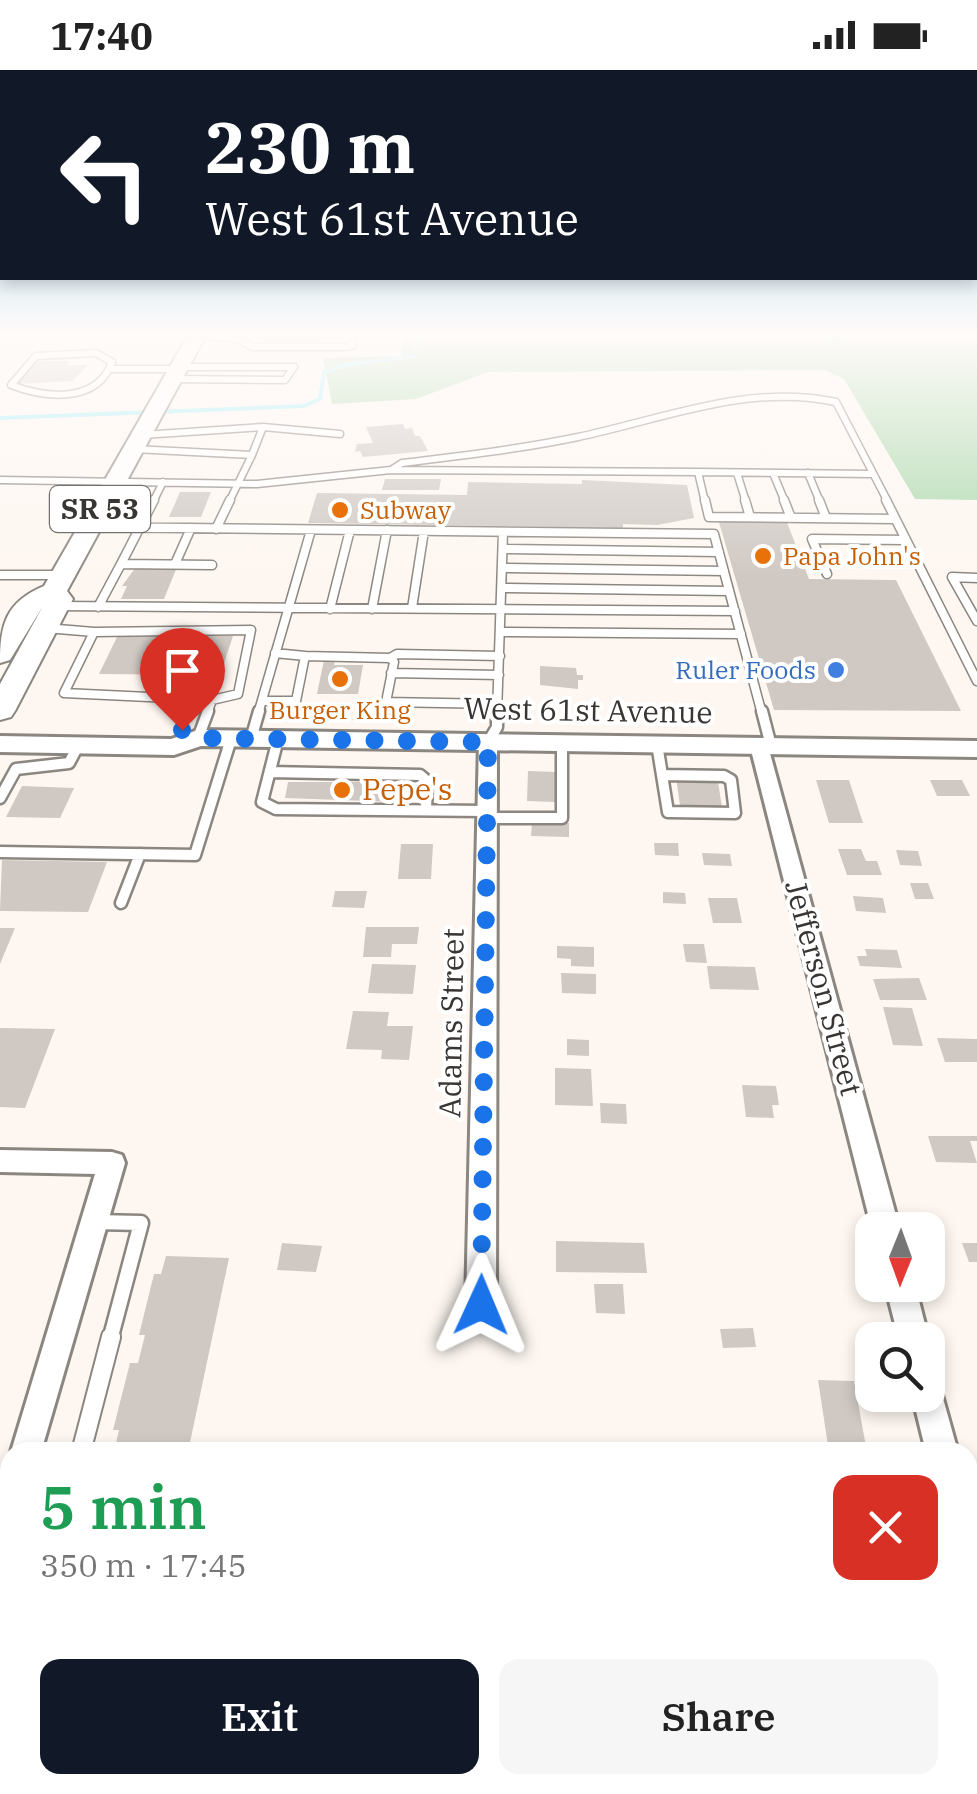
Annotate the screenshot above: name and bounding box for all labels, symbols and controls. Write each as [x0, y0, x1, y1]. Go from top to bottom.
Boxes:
text: 17:40 [50, 11, 153, 60]
text: 230 m [205, 101, 415, 192]
icon: left [40, 110, 170, 240]
text: West 61st Avenue [205, 189, 579, 247]
road number: SR 53 [50, 486, 150, 532]
place label: Subway [360, 493, 452, 526]
marker: Subway [329, 499, 351, 521]
place label: Papa John's [783, 539, 921, 572]
marker: Papa John's [752, 545, 774, 567]
pin [140, 628, 225, 731]
icon: arrive [155, 643, 210, 698]
place label: Ruler Foods [675, 653, 816, 686]
marker: Ruler Foods [825, 659, 847, 681]
marker: Burger King [329, 668, 351, 690]
street label: West 61st Avenue [463, 688, 713, 731]
place label: Burger King [269, 693, 411, 726]
place label: Pepe's [362, 769, 452, 808]
marker: Pepe's [331, 779, 353, 801]
street label: Jefferson Street [777, 876, 872, 1099]
street label: Adams Street [429, 928, 472, 1118]
north arrow [855, 1212, 945, 1302]
map controls [855, 1212, 945, 1412]
position arrow [429, 1253, 533, 1357]
button: search [855, 1322, 945, 1412]
text: 5 min [40, 1467, 207, 1546]
button: close [833, 1475, 938, 1580]
text: 350 m · 17:45 [40, 1544, 247, 1586]
button: Exit [40, 1659, 479, 1774]
button: Share [499, 1659, 938, 1774]

